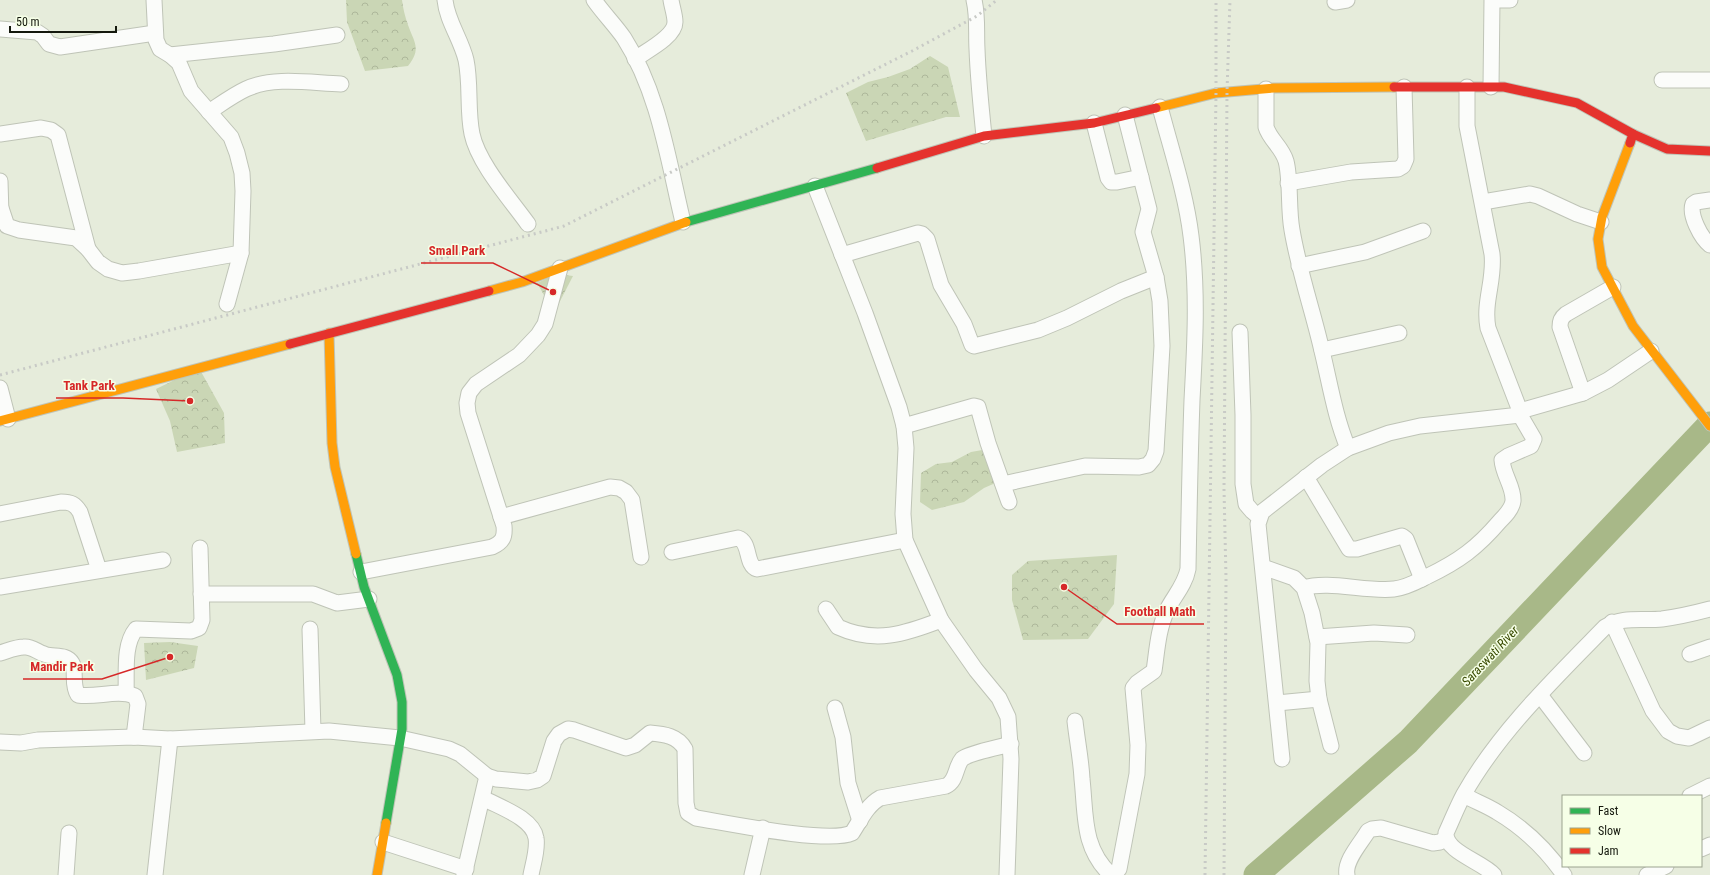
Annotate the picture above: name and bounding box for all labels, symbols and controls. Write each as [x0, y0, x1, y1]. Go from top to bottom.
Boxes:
scale bar [10, 8, 116, 34]
text: 50 m [16, 15, 40, 29]
callout: Small Park [421, 238, 493, 263]
text: Small Park [429, 243, 486, 258]
callout: Tank Park [56, 373, 123, 398]
text: Tank Park [63, 378, 116, 393]
callout: Football Math [1117, 599, 1204, 624]
text: Football Math [1124, 604, 1196, 619]
water label: Saraswati River [1458, 622, 1522, 689]
callout: Mandir Park [23, 654, 102, 679]
text: Mandir Park [30, 659, 94, 674]
legend [1562, 795, 1702, 867]
text: Fast [1598, 804, 1619, 818]
text: Slow [1598, 824, 1621, 838]
text: Jam [1598, 844, 1619, 858]

